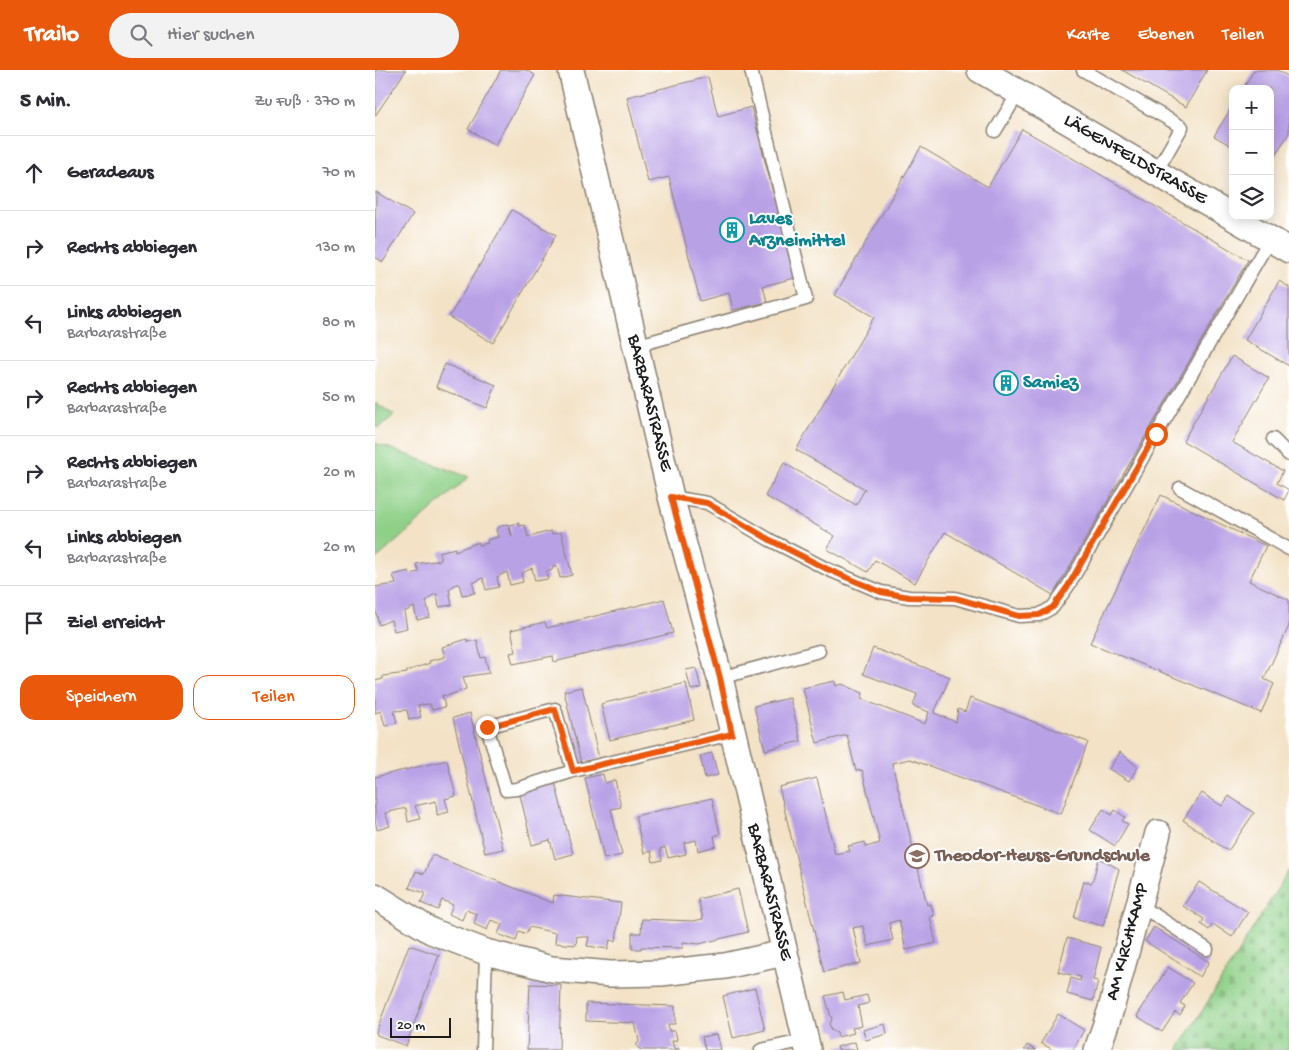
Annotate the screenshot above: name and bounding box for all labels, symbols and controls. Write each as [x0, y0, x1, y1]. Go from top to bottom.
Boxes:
search box [109, 13, 459, 58]
text: Trailo [25, 21, 79, 50]
icon: search [127, 21, 155, 49]
text: Hier suchen [167, 24, 254, 47]
text: Karte [1067, 25, 1110, 46]
text: Ebenen [1138, 25, 1194, 46]
text: Teilen [1222, 25, 1264, 46]
map controls [1229, 85, 1274, 220]
button: + [1229, 85, 1274, 130]
text: 5 Min. [20, 90, 72, 115]
text: Zu Fuß · 370 m [254, 93, 355, 112]
street label: LÄGENFELDSTRASSE [1059, 110, 1212, 211]
button: − [1229, 130, 1274, 175]
icon: ahead [20, 159, 48, 187]
text: Geradeaus [67, 162, 153, 185]
text: 70 m [322, 164, 355, 183]
button: layers [1229, 175, 1274, 220]
place label: Laves Arzneimittel [748, 208, 845, 253]
building icon: Laves Arzneimittel [719, 217, 745, 243]
icon: right [20, 234, 48, 262]
text: Rechts abbiegen [67, 237, 197, 260]
text: 130 m [316, 239, 355, 258]
text: Links abbiegen [67, 302, 181, 325]
icon: left [20, 309, 48, 337]
text: 80 m [322, 314, 355, 333]
text: Barbarastraße [67, 325, 167, 344]
street label: BARBARASTRASSE [621, 331, 677, 475]
building icon: Samiez [993, 370, 1019, 396]
place label: Samiez [1023, 372, 1080, 395]
text: Rechts abbiegen [67, 377, 197, 400]
icon: right [20, 384, 48, 412]
text: 50 m [322, 389, 355, 408]
text: Barbarastraße [67, 400, 167, 419]
route start [1145, 423, 1168, 446]
text: Rechts abbiegen [67, 452, 197, 475]
icon: right [20, 459, 48, 487]
text: 20 m [323, 464, 355, 483]
text: Barbarastraße [67, 475, 167, 494]
text: Links abbiegen [67, 527, 181, 550]
icon: left [20, 534, 48, 562]
text: 20 m [323, 539, 355, 558]
text: Barbarastraße [67, 550, 167, 569]
icon: arrive [20, 609, 48, 637]
text: Ziel erreicht [67, 612, 164, 635]
button: Speichern [20, 675, 183, 720]
button: Teilen [193, 675, 355, 720]
route end [476, 716, 499, 739]
street label: BARBARASTRASSE [741, 820, 797, 964]
school or university icon: Theodor-Heuss-Grundschule [904, 843, 930, 869]
place label: Theodor-Heuss-Grundschule [933, 845, 1151, 868]
street label: AM KIRCHKAMP [1101, 880, 1155, 1003]
scale bar [390, 1015, 451, 1038]
text: 20 m [397, 1018, 425, 1035]

